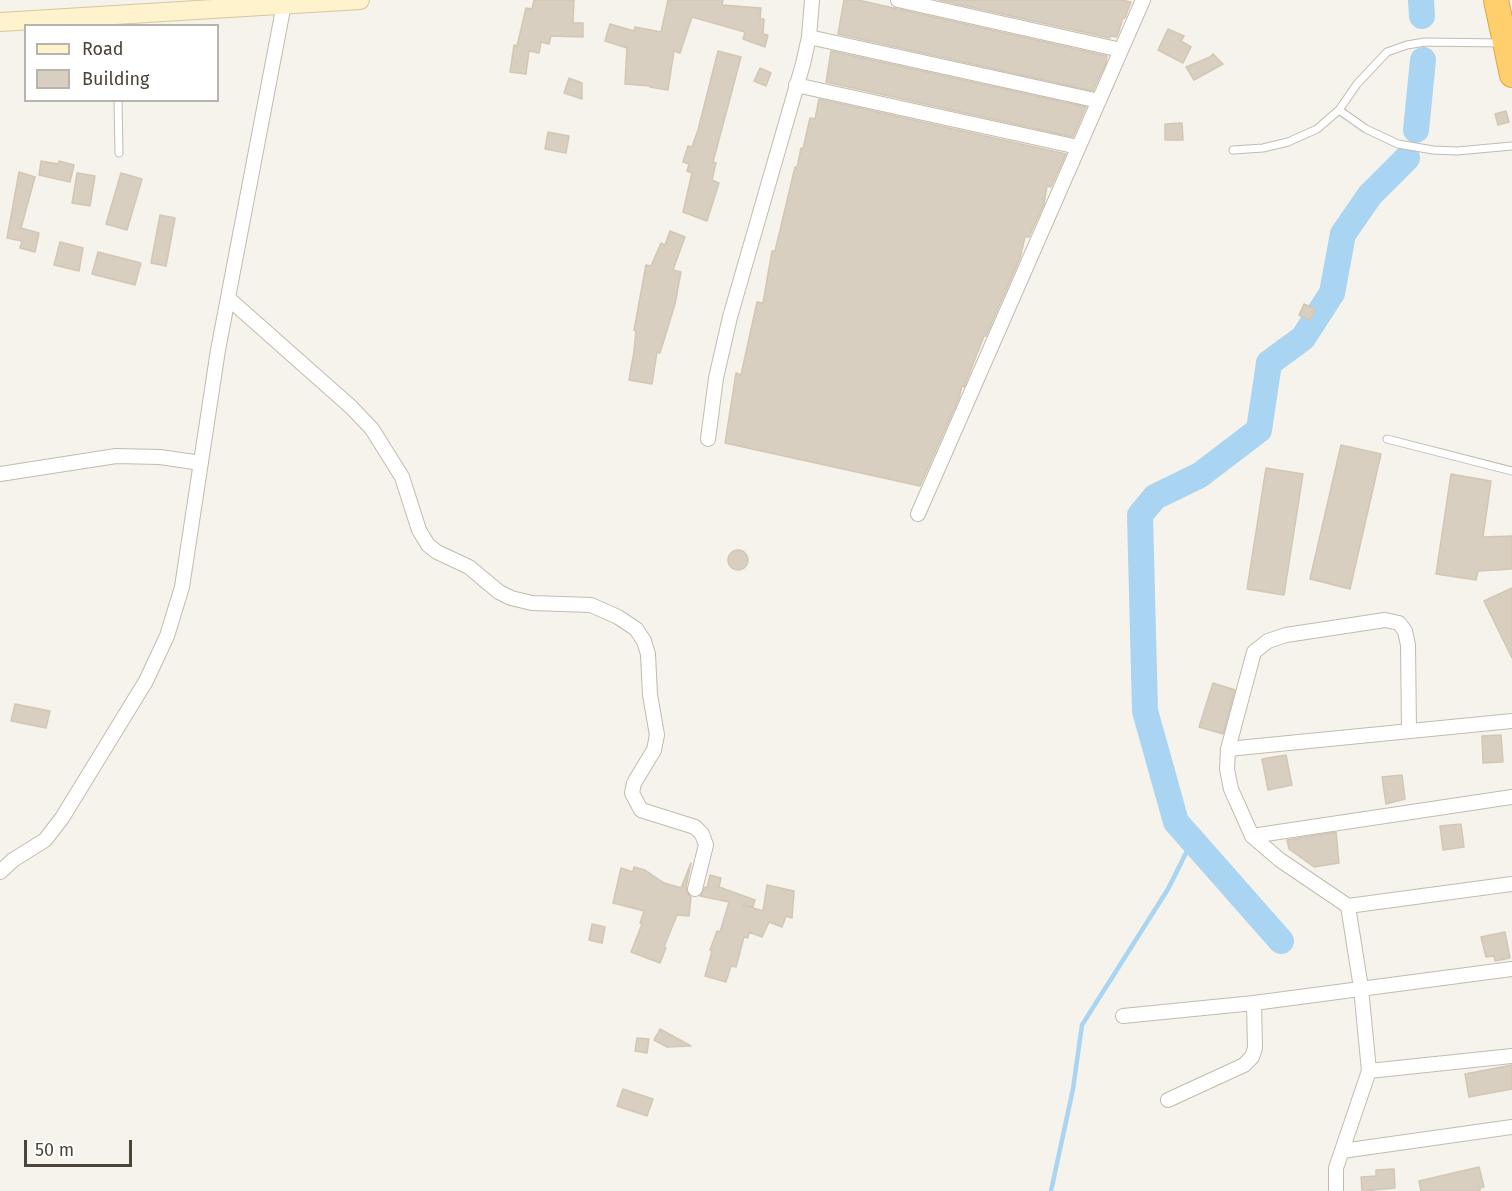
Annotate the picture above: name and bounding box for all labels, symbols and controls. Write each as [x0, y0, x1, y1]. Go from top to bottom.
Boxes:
legend [24, 24, 219, 102]
text: Road [82, 38, 124, 60]
text: Building [82, 68, 149, 90]
scale bar [27, 1128, 135, 1166]
text: 50 m [35, 1139, 74, 1161]

